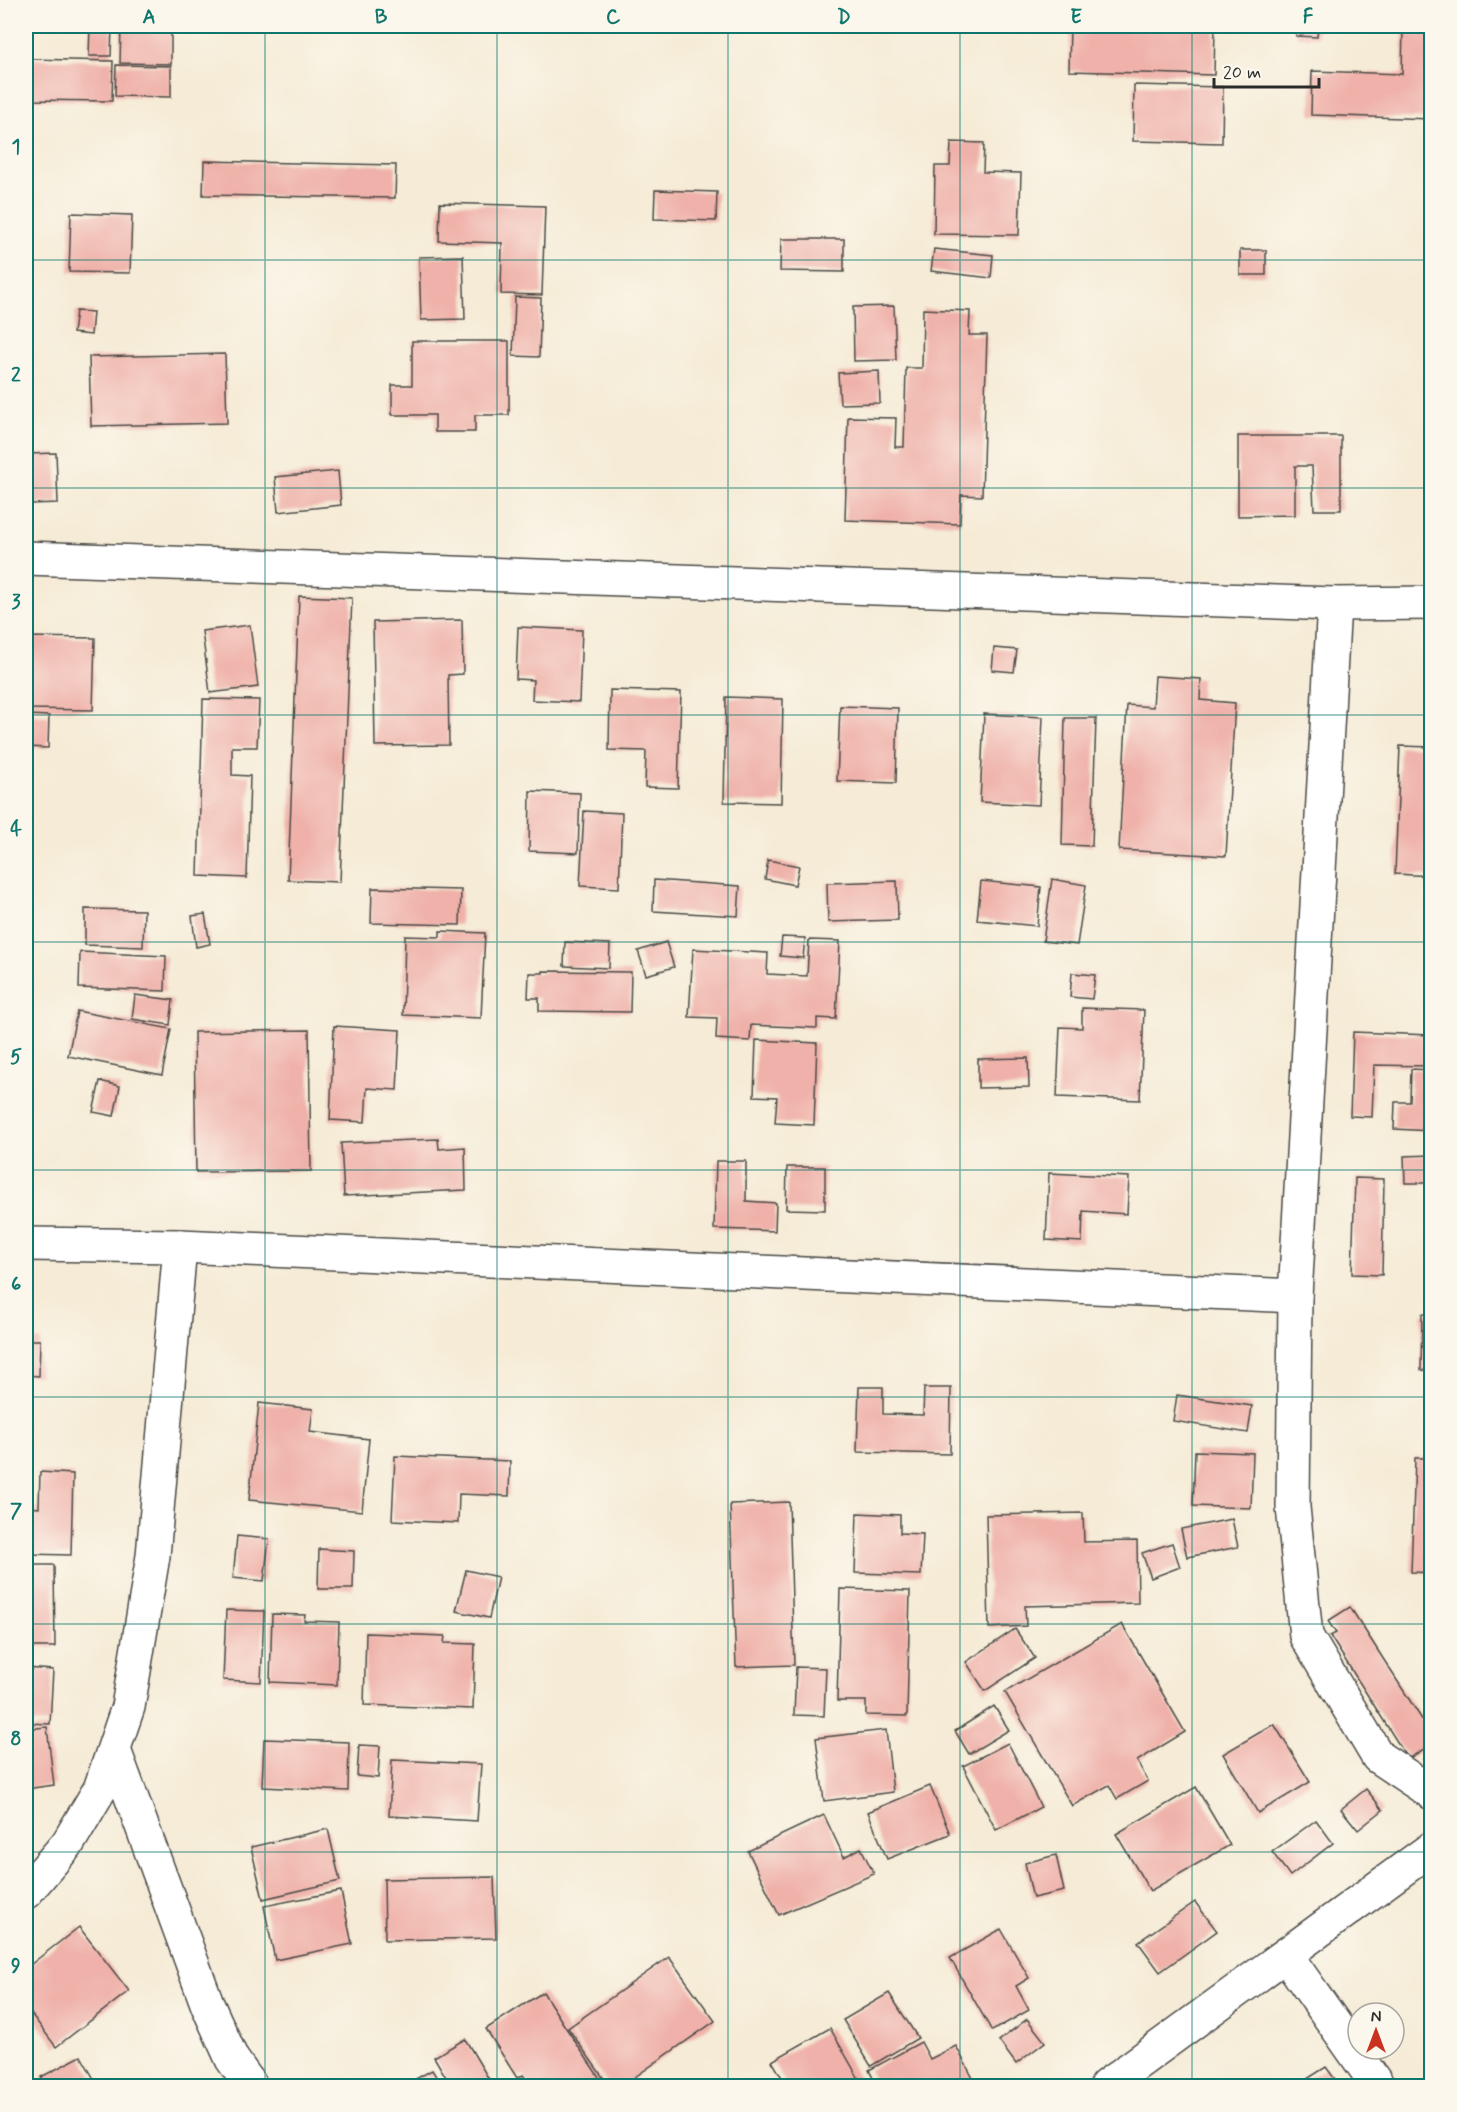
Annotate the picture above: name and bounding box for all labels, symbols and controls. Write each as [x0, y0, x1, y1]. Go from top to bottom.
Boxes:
text: A [142, 4, 156, 31]
text: B [375, 4, 388, 31]
text: C [606, 4, 621, 31]
text: D [837, 4, 851, 31]
text: E [1070, 4, 1082, 31]
text: F [1303, 4, 1314, 31]
scale bar [1214, 51, 1319, 89]
text: 20 m [1223, 61, 1261, 85]
text: 1 [12, 134, 20, 161]
text: 2 [11, 362, 21, 389]
text: 3 [11, 589, 21, 616]
text: 4 [10, 816, 22, 843]
text: 5 [10, 1044, 22, 1071]
text: 6 [11, 1271, 21, 1298]
text: 7 [10, 1498, 22, 1525]
text: 8 [10, 1726, 22, 1753]
text: 9 [11, 1953, 21, 1980]
north arrow [1346, 2001, 1406, 2061]
text: N [1371, 2007, 1381, 2028]

